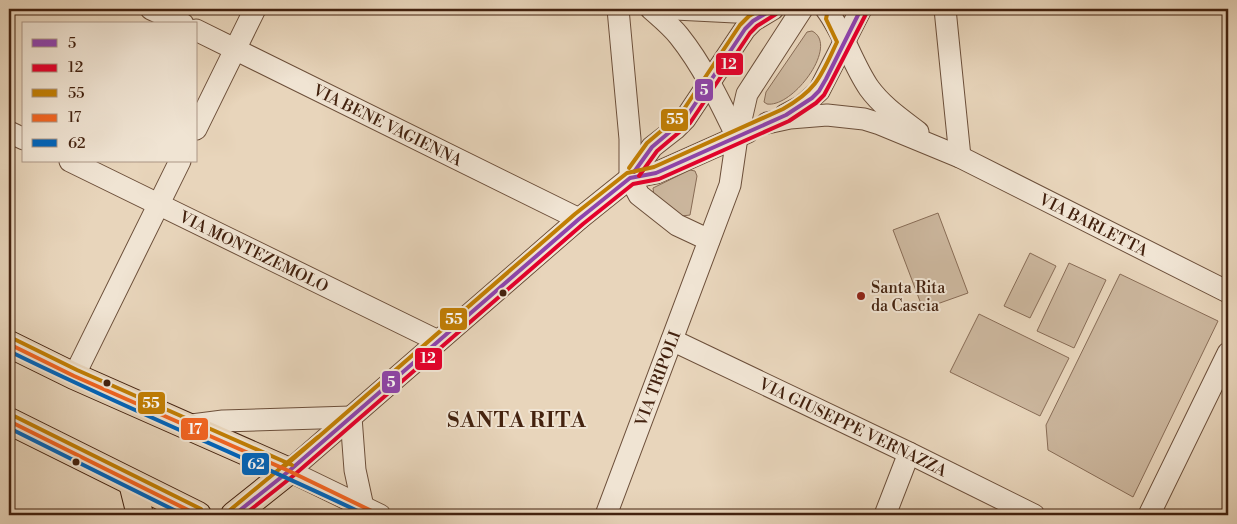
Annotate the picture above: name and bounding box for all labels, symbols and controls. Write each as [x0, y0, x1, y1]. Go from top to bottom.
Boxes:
legend [22, 22, 198, 162]
text: 5 [68, 34, 76, 53]
line badge: 12 [715, 52, 744, 76]
text: 12 [721, 56, 737, 74]
text: 12 [68, 58, 83, 77]
line badge: 5 [694, 78, 714, 102]
street label: VIA BENE VAGIENNA [309, 80, 466, 171]
text: 5 [700, 82, 709, 100]
text: 55 [68, 84, 85, 103]
text: 17 [68, 108, 82, 127]
line badge: 55 [660, 108, 689, 132]
text: 55 [666, 111, 684, 129]
text: 62 [68, 134, 86, 153]
street label: VIA BARLETTA [1035, 189, 1152, 262]
street label: VIA MONTEZEMOLO [175, 207, 332, 297]
place label: Santa Rita da Cascia [871, 278, 946, 316]
unlabelled marker [498, 288, 508, 298]
marker: Santa Rita da Cascia [855, 290, 867, 302]
line badge: 55 [439, 307, 468, 331]
text: 55 [445, 311, 463, 329]
street label: VIA TRIPOLI [631, 328, 685, 430]
line badge: 12 [414, 347, 443, 371]
text: 12 [420, 350, 436, 368]
line badge: 5 [381, 370, 401, 394]
text: 5 [387, 374, 396, 392]
street label: VIA GIUSEPPE VERNAZZA [755, 374, 951, 482]
unlabelled marker [102, 378, 112, 388]
line badge: 55 [137, 391, 166, 415]
text: 55 [142, 395, 160, 413]
district label: SANTA RITA [447, 408, 587, 434]
line badge: 17 [180, 417, 209, 441]
text: 17 [188, 421, 203, 439]
line badge: 62 [241, 452, 270, 476]
text: 62 [247, 456, 265, 474]
unlabelled marker [71, 457, 81, 467]

